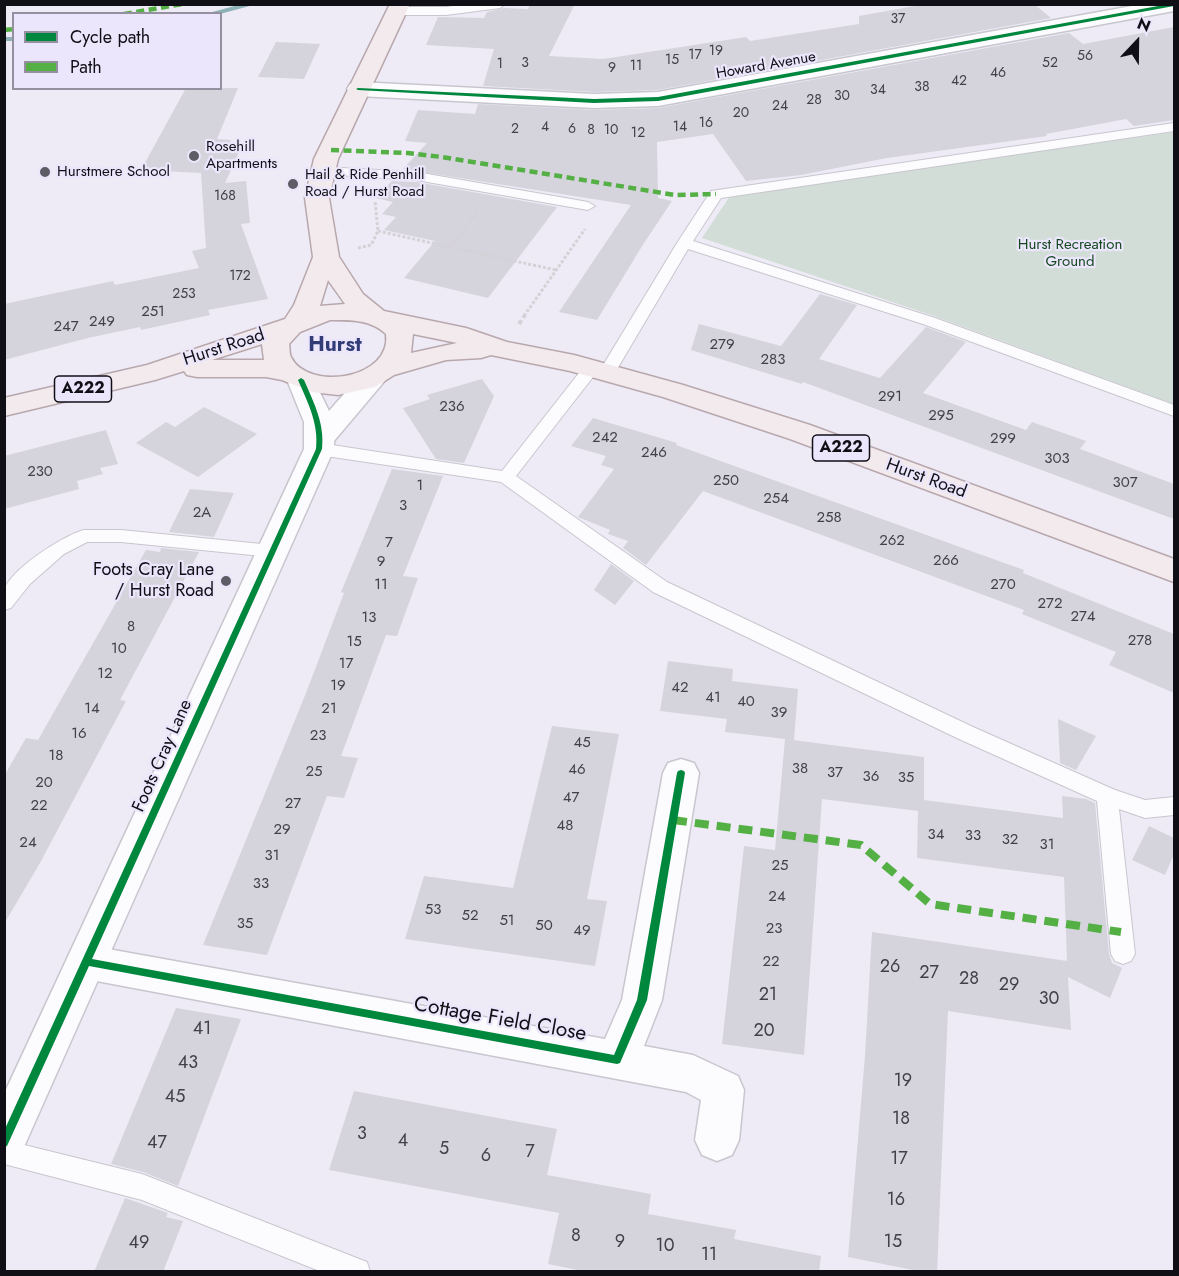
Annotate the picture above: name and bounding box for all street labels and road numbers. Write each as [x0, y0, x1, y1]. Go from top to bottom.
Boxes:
street label: Howard Avenue [715, 48, 817, 84]
street label: Hurst Road [181, 325, 267, 371]
road number: A222 [54, 376, 112, 402]
road number: A222 [812, 435, 870, 461]
street label: Hurst Road [883, 454, 969, 504]
street label: Foots Cray Lane [129, 696, 197, 816]
street label: Cottage Field Close [412, 992, 588, 1048]

